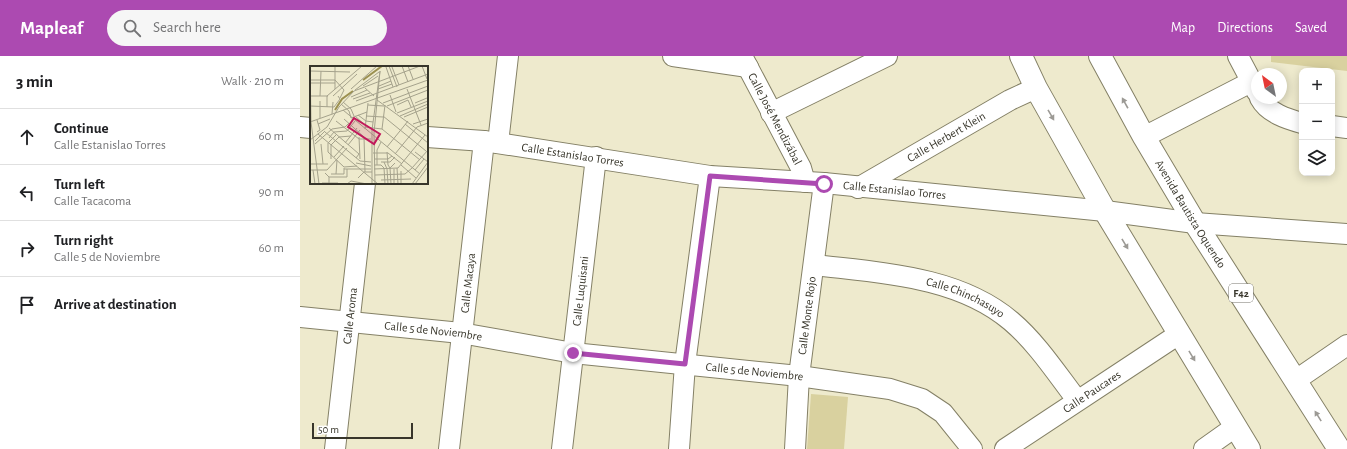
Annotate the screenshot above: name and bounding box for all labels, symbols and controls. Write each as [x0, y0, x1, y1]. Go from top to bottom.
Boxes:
search box [107, 10, 387, 46]
icon: search [121, 17, 143, 39]
text: Mapleaf [20, 19, 83, 38]
text: Search here [153, 20, 221, 35]
text: Map [1171, 21, 1195, 35]
text: Directions [1217, 21, 1273, 35]
text: Saved [1295, 21, 1327, 35]
inset map [310, 66, 428, 184]
north arrow [1251, 68, 1287, 104]
map controls [1299, 68, 1335, 176]
button: + [1299, 68, 1335, 104]
street label: Calle José Mendizábal [746, 71, 804, 167]
text: 3 min [16, 73, 53, 90]
text: Walk · 210 m [221, 75, 284, 88]
one-way arrow [1122, 97, 1129, 108]
button: − [1299, 104, 1335, 140]
street label: Calle Herbert Klein [905, 110, 987, 164]
one-way arrow [1048, 110, 1055, 121]
text: Continue [54, 121, 109, 136]
icon: ahead [16, 126, 38, 148]
text: 60 m [258, 130, 284, 143]
text: Calle Estanislao Torres [54, 139, 166, 152]
button: layers [1299, 140, 1335, 176]
street label: Calle Estanislao Torres [521, 141, 625, 169]
street label: Avenida Bautista Oquendo [1153, 158, 1228, 270]
route start [815, 175, 833, 193]
text: Turn left [54, 177, 105, 192]
street label: Calle Estanislao Torres [843, 179, 947, 201]
icon: left [16, 182, 38, 204]
text: 90 m [258, 186, 284, 199]
text: Calle Tacacoma [54, 195, 131, 208]
text: Turn right [54, 233, 113, 248]
icon: right [16, 238, 38, 260]
one-way arrow [1122, 238, 1129, 250]
text: 60 m [258, 242, 284, 255]
text: Calle 5 de Noviembre [54, 251, 160, 264]
street label: Calle Macaya [458, 252, 478, 314]
street label: Calle Luquisani [570, 255, 590, 327]
street label: Calle Chinchasuyo [925, 275, 1007, 320]
street label: Calle Monte Rojo [796, 276, 818, 356]
road number: F42 [1229, 284, 1253, 302]
street label: Calle Aroma [341, 286, 359, 345]
icon: arrive [16, 294, 38, 316]
text: Arrive at destination [54, 297, 177, 312]
street label: Calle 5 de Noviembre [384, 319, 483, 343]
route end [564, 344, 582, 362]
one-way arrow [1188, 351, 1196, 361]
street label: Calle 5 de Noviembre [705, 361, 804, 383]
street label: Calle Paucares [1061, 368, 1123, 415]
one-way arrow [1315, 410, 1322, 422]
scale bar [312, 421, 413, 440]
text: 50 m [318, 424, 339, 435]

